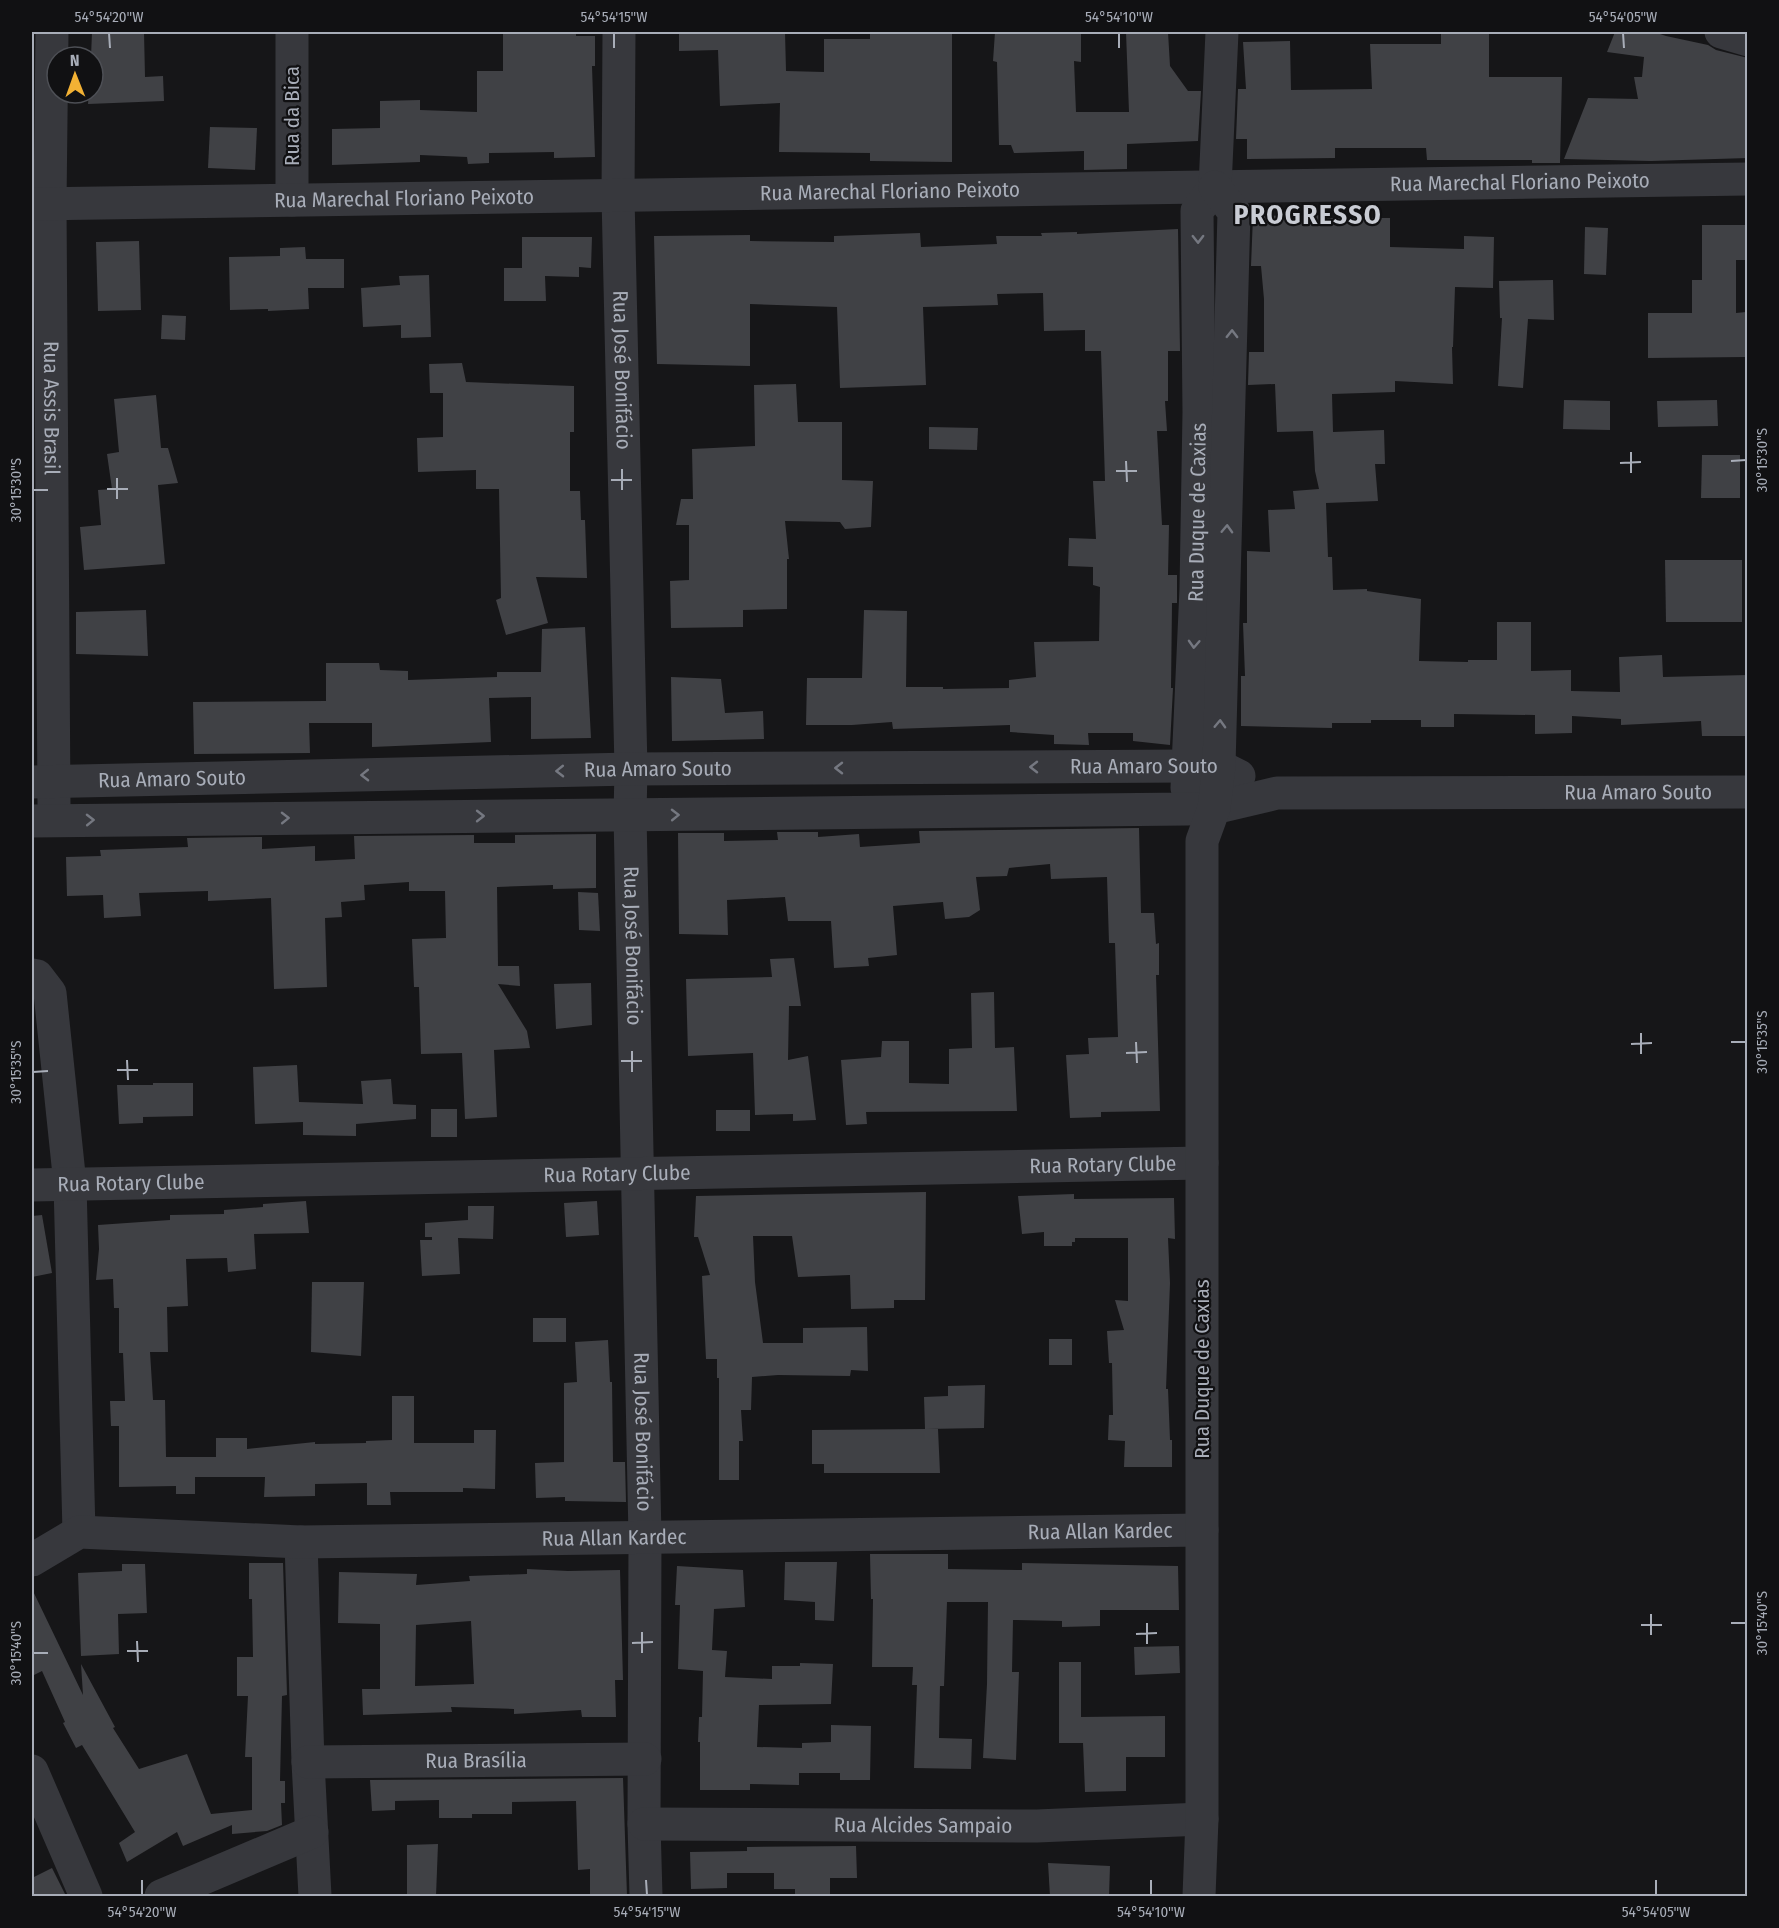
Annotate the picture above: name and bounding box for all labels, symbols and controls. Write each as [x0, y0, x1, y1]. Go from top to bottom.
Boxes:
text: 54°54'20"W [75, 8, 143, 26]
text: 54°54'15"W [581, 8, 647, 26]
text: 54°54'10"W [1085, 8, 1153, 26]
text: 54°54'05"W [1589, 8, 1657, 26]
north arrow [45, 45, 105, 105]
text: N [70, 51, 80, 70]
street label: Rua da Bica [279, 66, 305, 166]
street label: Rua Marechal Floriano Peixoto [1390, 167, 1650, 197]
street label: Rua Marechal Floriano Peixoto [760, 177, 1020, 206]
street label: Rua Marechal Floriano Peixoto [274, 184, 534, 213]
district label: PROGRESSO [1234, 199, 1382, 231]
one-way arrow [1192, 235, 1204, 244]
street label: Rua José Bonifácio [607, 290, 637, 450]
one-way arrow [1225, 330, 1238, 339]
street label: Rua Assis Brasil [38, 341, 65, 475]
street label: Rua Duque de Caxias [1182, 422, 1212, 602]
text: 30°15'30"S [1753, 428, 1771, 492]
text: 30°15'30"S [7, 458, 25, 522]
one-way arrow [1220, 525, 1233, 534]
one-way arrow [1187, 640, 1200, 649]
one-way arrow [1214, 720, 1227, 729]
street label: Rua Amaro Souto [1070, 753, 1218, 780]
street label: Rua Amaro Souto [584, 755, 732, 783]
one-way arrow [1030, 761, 1039, 773]
one-way arrow [835, 762, 844, 774]
street label: Rua Amaro Souto [98, 764, 246, 794]
one-way arrow [556, 765, 565, 777]
one-way arrow [361, 769, 370, 781]
street label: Rua Amaro Souto [1564, 779, 1712, 805]
one-way arrow [670, 809, 679, 821]
one-way arrow [475, 810, 484, 822]
one-way arrow [280, 812, 289, 824]
one-way arrow [85, 814, 94, 826]
street label: Rua José Bonifácio [618, 866, 647, 1026]
text: 30°15'35"S [1753, 1010, 1771, 1074]
text: 30°15'35"S [7, 1040, 25, 1104]
street label: Rua Rotary Clube [1029, 1150, 1177, 1179]
street label: Rua Rotary Clube [543, 1160, 691, 1188]
street label: Rua Rotary Clube [57, 1169, 205, 1198]
street label: Rua Duque de Caxias [1189, 1279, 1215, 1459]
street label: Rua José Bonifácio [628, 1352, 657, 1512]
street label: Rua Allan Kardec [1027, 1517, 1173, 1545]
street label: Rua Allan Kardec [542, 1524, 687, 1552]
text: 30°15'40"S [1753, 1591, 1771, 1655]
text: 30°15'40"S [7, 1621, 25, 1685]
street label: Rua Brasília [425, 1747, 527, 1774]
street label: Rua Alcides Sampaio [834, 1812, 1012, 1839]
text: 54°54'20"W [108, 1903, 176, 1921]
text: 54°54'15"W [614, 1903, 680, 1921]
text: 54°54'10"W [1117, 1903, 1185, 1921]
text: 54°54'05"W [1622, 1903, 1690, 1921]

